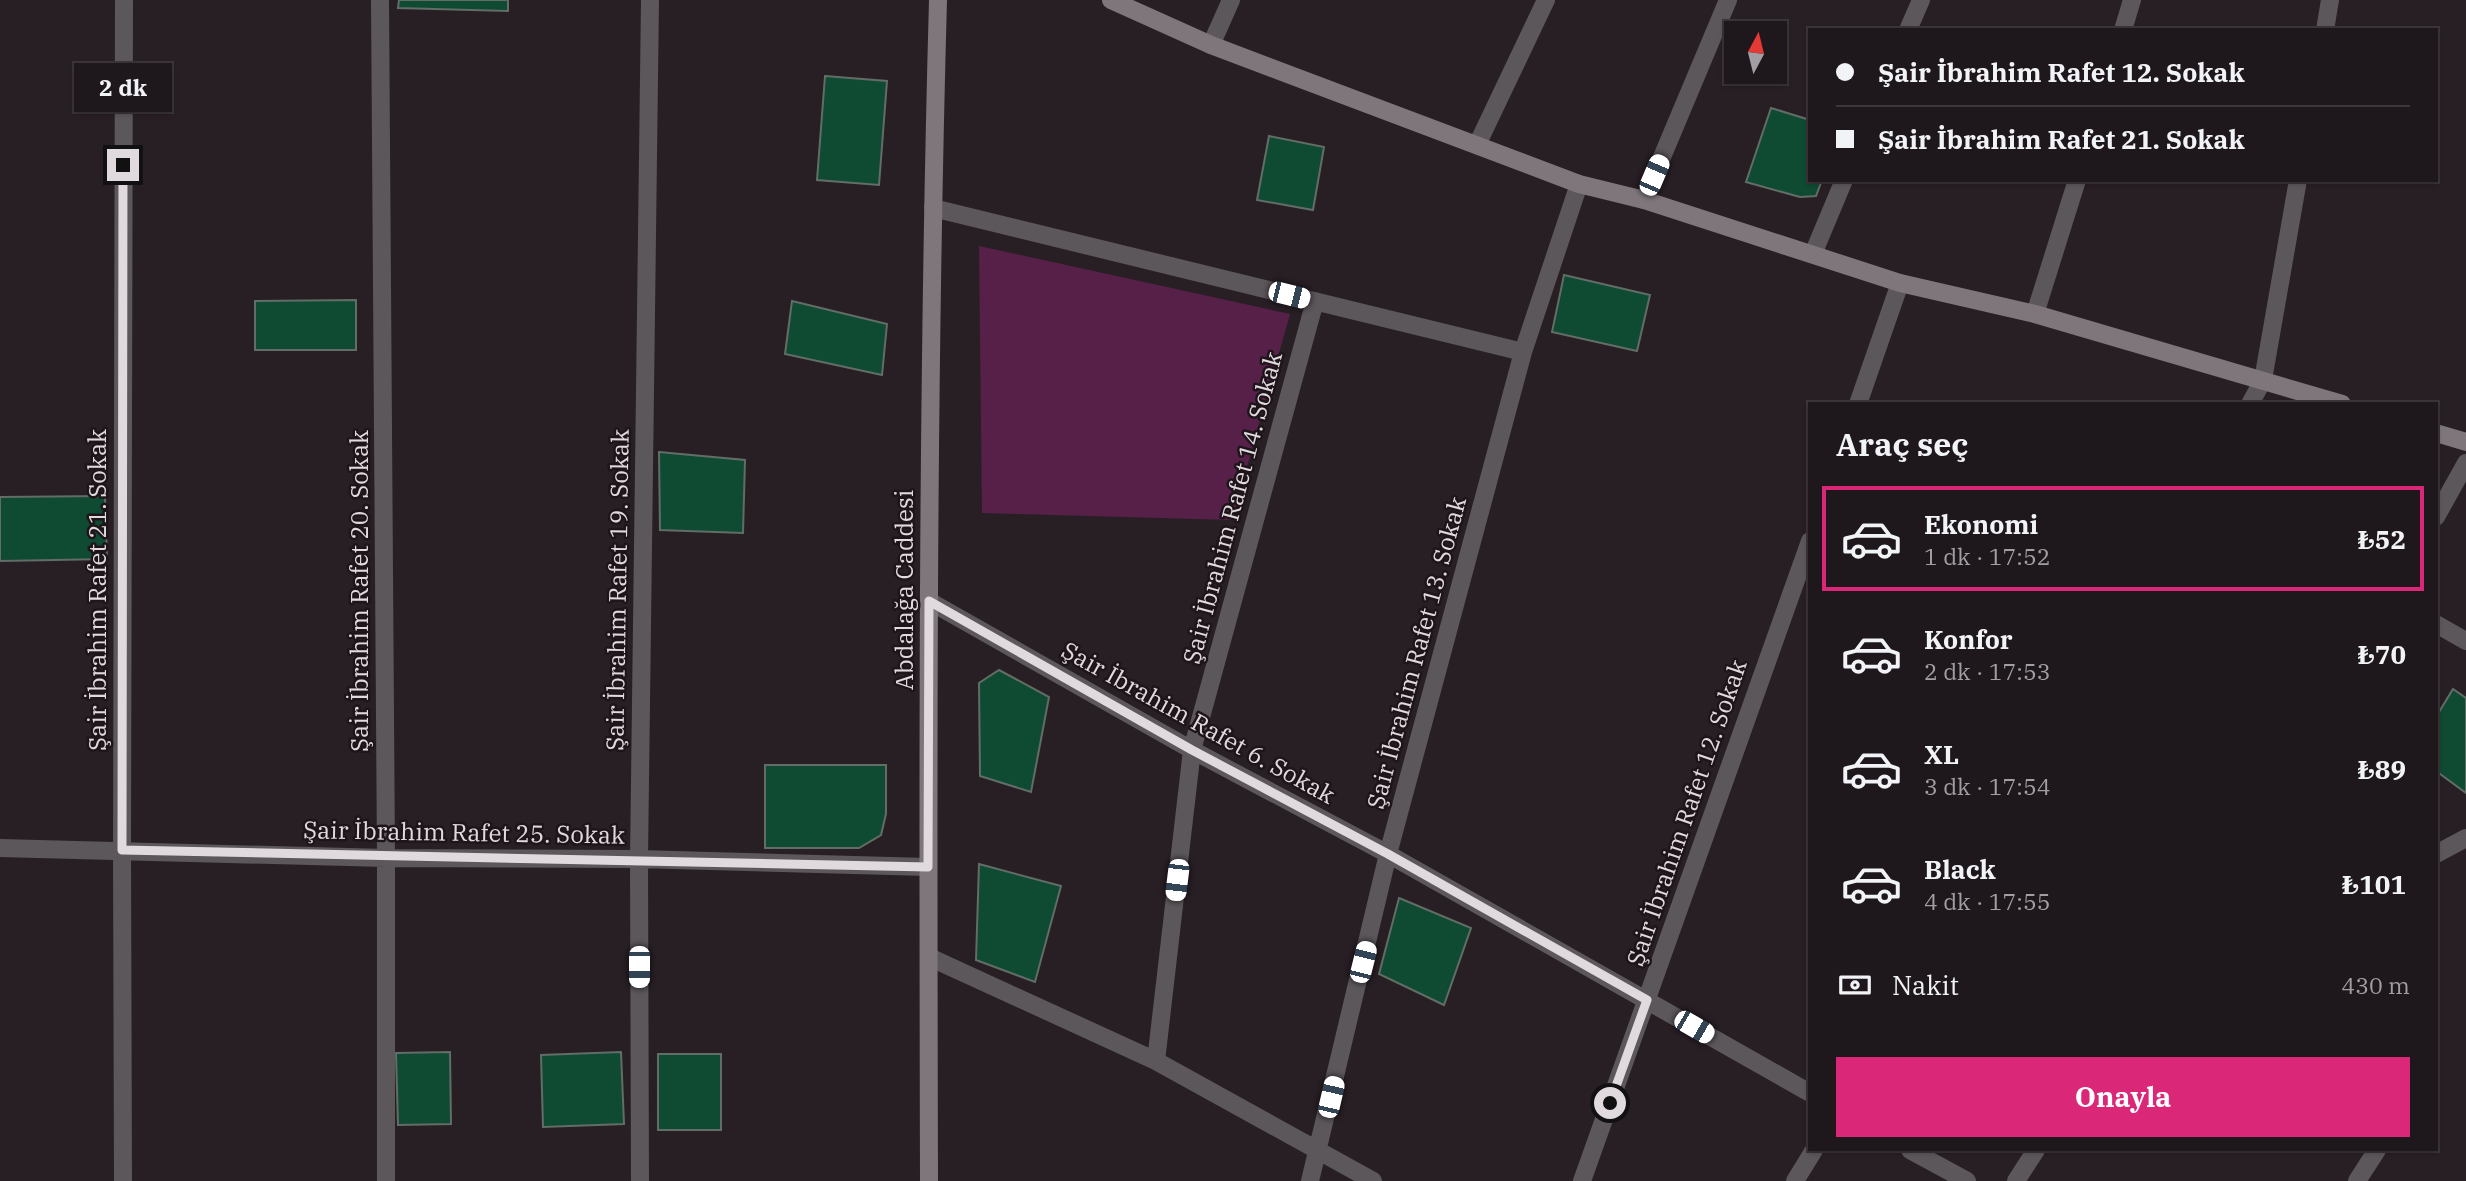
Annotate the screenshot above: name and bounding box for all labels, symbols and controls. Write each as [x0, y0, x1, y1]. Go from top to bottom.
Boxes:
north arrow [1724, 21, 1787, 84]
map controls [1724, 21, 1787, 84]
text: Şair İbrahim Rafet 12. Sokak [1878, 55, 2245, 89]
callout: 2 dk [74, 64, 172, 113]
text: 2 dk [99, 72, 147, 102]
text: Şair İbrahim Rafet 21. Sokak [1878, 122, 2245, 156]
route end [107, 149, 139, 181]
car [1637, 152, 1672, 198]
car [1267, 280, 1312, 310]
street label: Şair İbrahim Rafet 14. Sokak [1175, 348, 1289, 667]
text: Araç seç [1836, 423, 1968, 465]
street label: Şair İbrahim Rafet 21. Sokak [81, 429, 113, 751]
street label: Şair İbrahim Rafet 19. Sokak [598, 429, 636, 751]
street label: Şair İbrahim Rafet 20. Sokak [343, 430, 375, 752]
street label: Abdalağa Caddesi [888, 490, 920, 690]
street label: Şair İbrahim Rafet 13. Sokak [1359, 493, 1473, 812]
icon: car [1840, 507, 1903, 570]
text: Ekonomi [1924, 507, 2038, 541]
text: ₺52 [2357, 522, 2406, 556]
text: 1 dk · 17:52 [1924, 541, 2051, 571]
icon: car [1840, 622, 1903, 685]
text: Konfor [1924, 622, 2013, 656]
street label: Şair İbrahim Rafet 6. Sokak [1056, 634, 1341, 811]
text: ₺70 [2357, 637, 2406, 671]
street label: Şair İbrahim Rafet 12. Sokak [1619, 655, 1754, 970]
text: 2 dk · 17:53 [1924, 656, 2051, 686]
icon: car [1840, 737, 1903, 800]
text: XL [1924, 737, 1959, 771]
text: ₺89 [2357, 752, 2406, 786]
text: 3 dk · 17:54 [1924, 771, 2051, 801]
street label: Şair İbrahim Rafet 25. Sokak [303, 813, 625, 851]
icon: car [1840, 852, 1903, 915]
text: Black [1924, 852, 1996, 886]
car [1165, 858, 1190, 902]
text: ₺101 [2342, 867, 2406, 901]
text: 4 dk · 17:55 [1924, 886, 2051, 916]
car [1348, 939, 1379, 985]
car [629, 946, 650, 988]
icon: cash [1836, 966, 1874, 1004]
text: Nakit [1892, 968, 1959, 1002]
text: 430 m [2341, 970, 2410, 1000]
car [1671, 1007, 1718, 1047]
button: Onayla [1836, 1057, 2410, 1137]
car [1317, 1074, 1346, 1120]
route start [1594, 1087, 1626, 1119]

